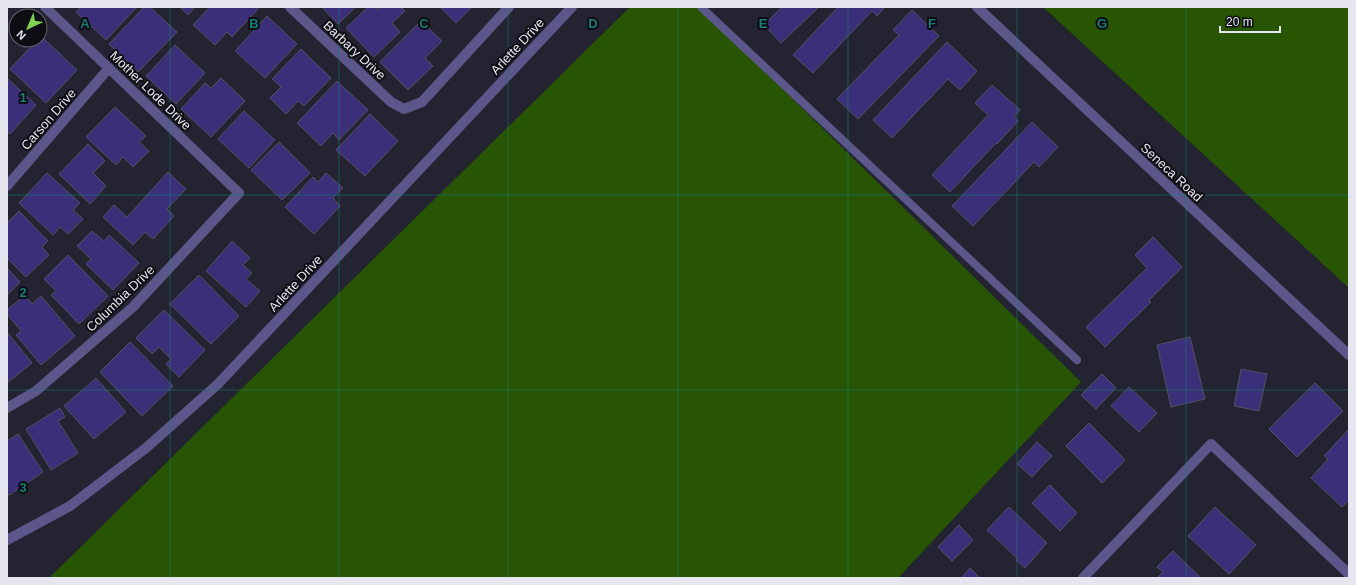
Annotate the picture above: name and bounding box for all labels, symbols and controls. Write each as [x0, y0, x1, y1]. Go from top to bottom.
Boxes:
north arrow [8, 8, 48, 48]
scale bar [1220, 8, 1280, 34]
street label: Arlette Drive [487, 15, 547, 78]
text: 20 m [1226, 15, 1253, 29]
text: A [80, 16, 90, 31]
text: B [249, 16, 259, 31]
text: C [419, 16, 429, 31]
text: D [588, 16, 598, 31]
text: E [759, 16, 768, 31]
text: F [928, 16, 936, 31]
text: G [1097, 16, 1107, 31]
street label: Barbary Drive [320, 18, 389, 83]
text: N [14, 28, 28, 42]
street label: Mother Lode Drive [107, 48, 194, 133]
street label: Carson Drive [18, 86, 79, 153]
text: 1 [19, 90, 27, 105]
street label: Seneca Road [1138, 140, 1206, 205]
street label: Arlette Drive [265, 252, 325, 315]
street label: Columbia Drive [83, 262, 158, 335]
text: 2 [19, 285, 27, 300]
text: 3 [19, 480, 27, 495]

